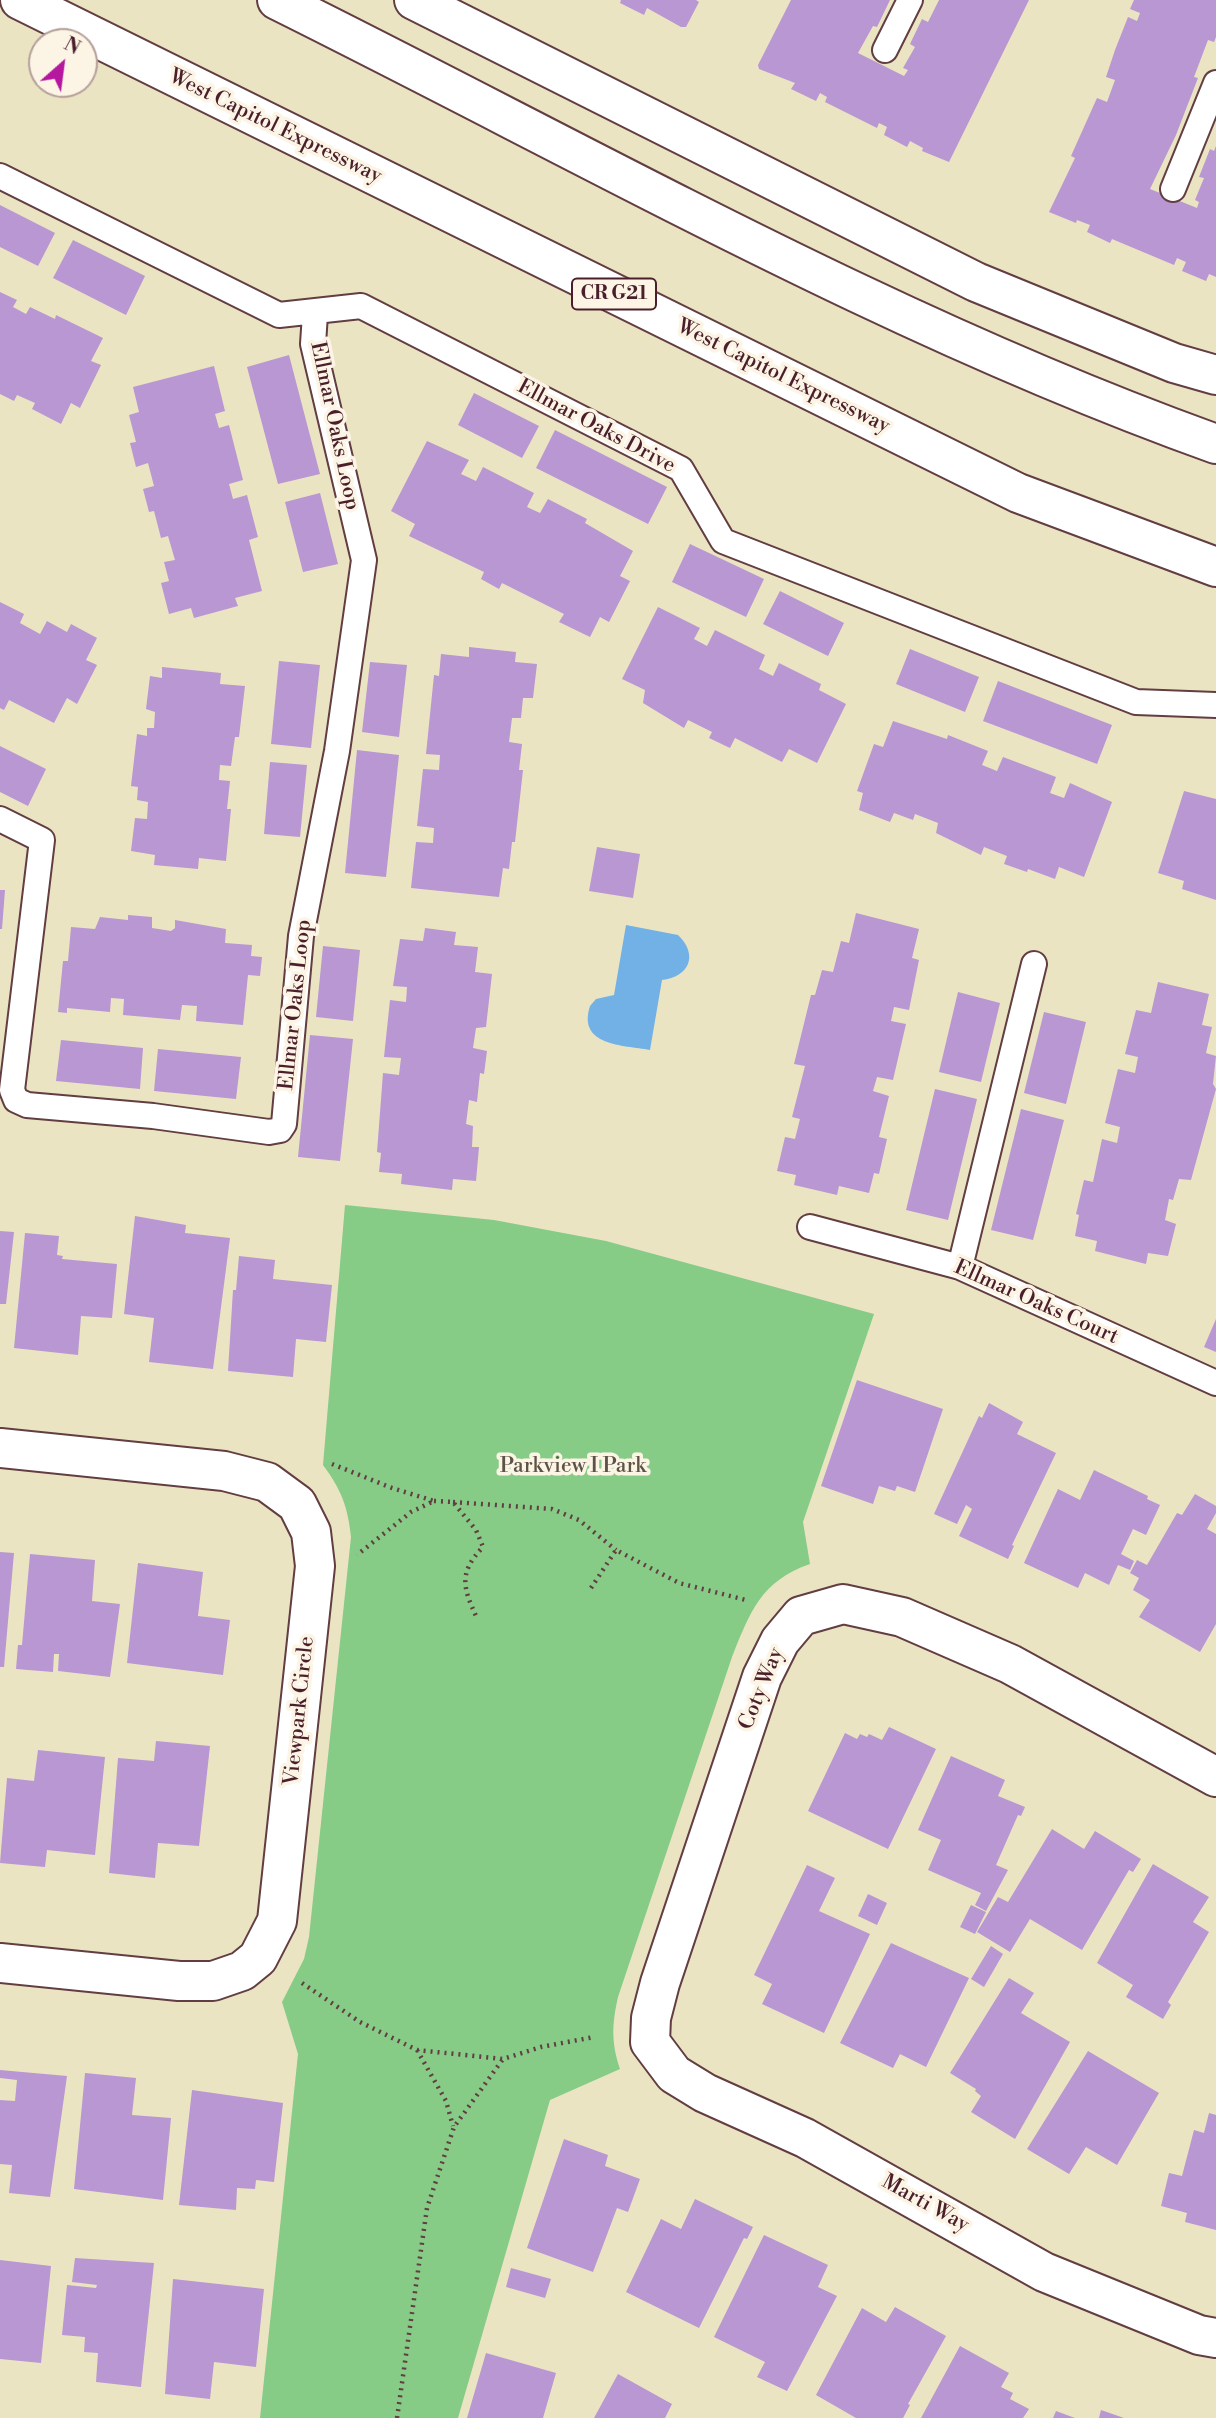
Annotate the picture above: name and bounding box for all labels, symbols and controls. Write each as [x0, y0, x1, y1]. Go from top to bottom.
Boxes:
north arrow [28, 28, 98, 98]
text: N [60, 32, 84, 60]
street label: West Capitol Expressway [164, 64, 386, 190]
road number: CR G21 [572, 278, 656, 310]
street label: West Capitol Expressway [672, 314, 894, 440]
street label: Ellmar Oaks Loop [304, 340, 364, 512]
street label: Ellmar Oaks Drive [513, 375, 679, 479]
street label: Ellmar Oaks Loop [275, 918, 317, 1092]
street label: Ellmar Oaks Court [950, 1255, 1122, 1351]
park label: Parkview I Park [500, 1454, 646, 1480]
street label: Viewpark Circle [280, 1635, 320, 1787]
street label: Coty Way [734, 1644, 790, 1734]
street label: Marti Way [877, 2170, 973, 2238]

